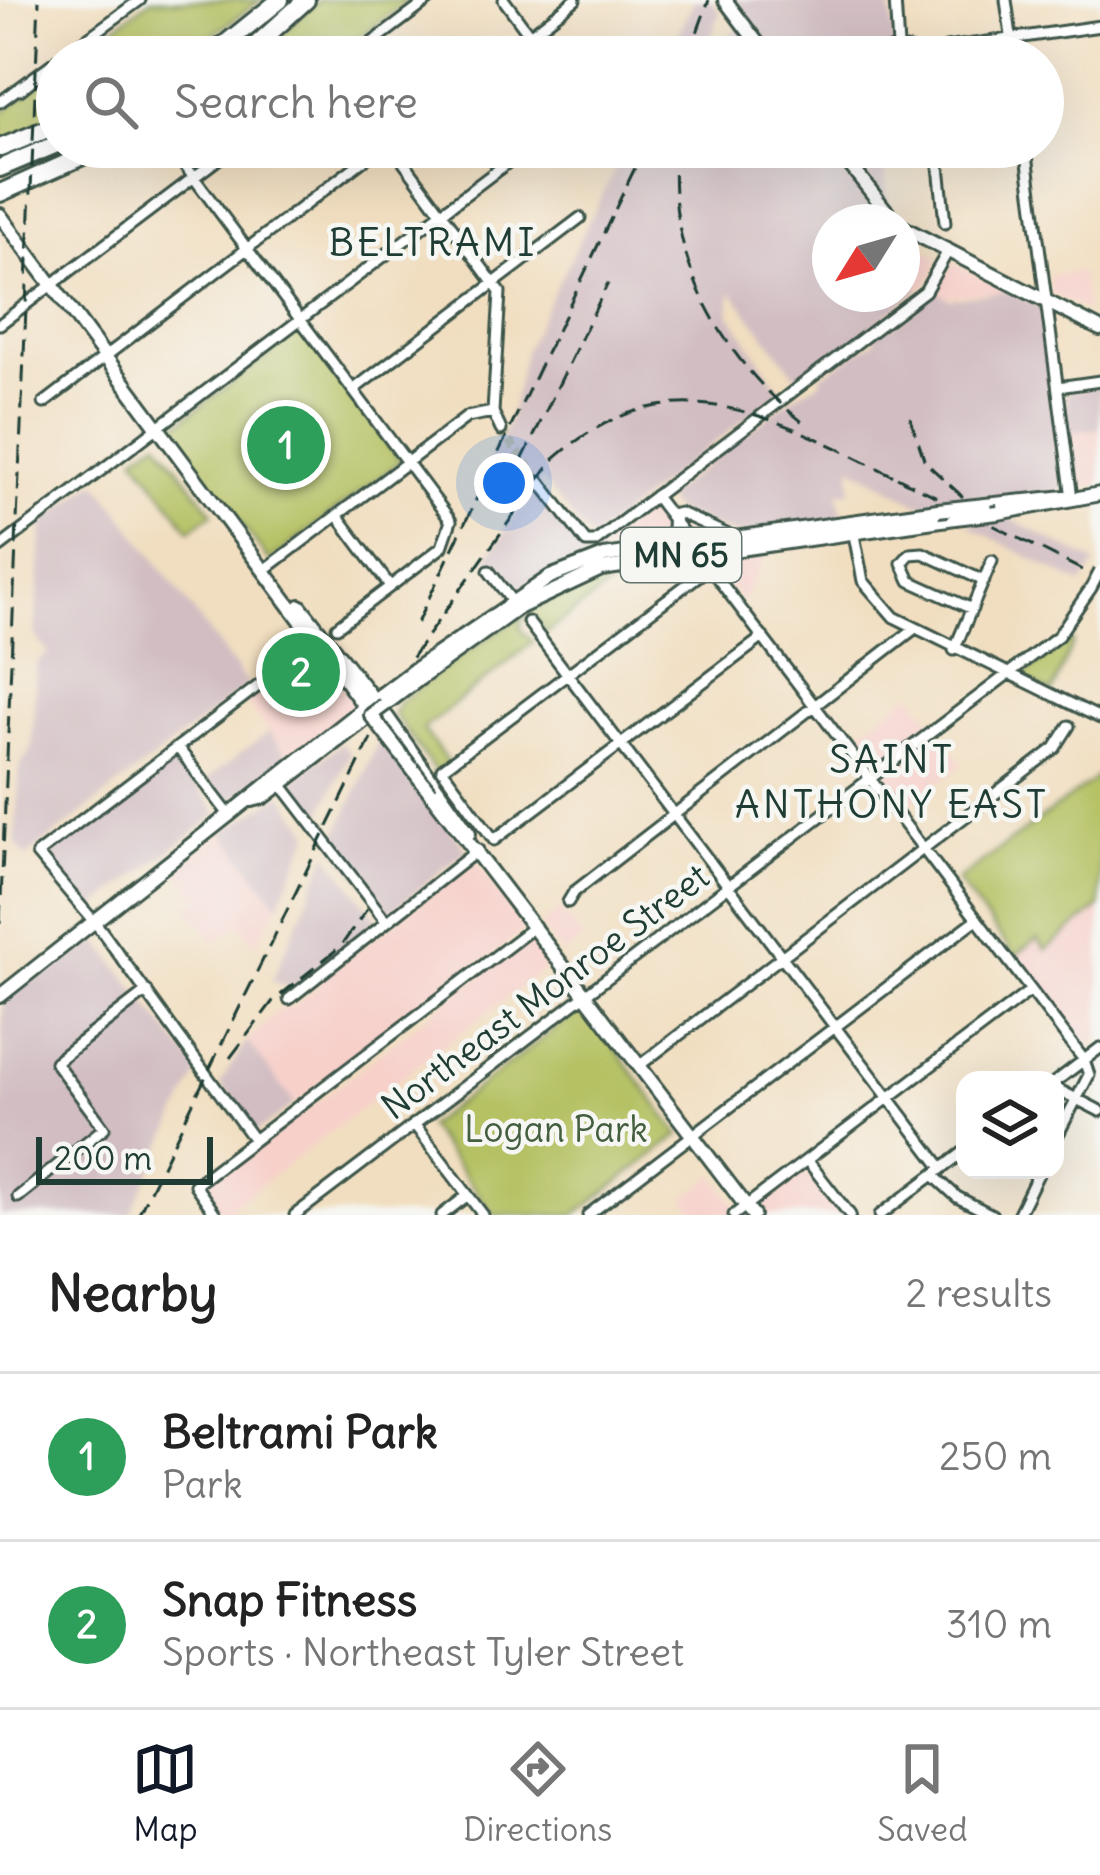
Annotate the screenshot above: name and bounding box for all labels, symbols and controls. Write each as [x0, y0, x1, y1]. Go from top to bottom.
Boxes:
search box [36, 36, 1064, 168]
icon: search [78, 69, 144, 135]
text: Search here [174, 74, 418, 130]
north arrow [812, 204, 920, 312]
district label: BELTRAMI [329, 218, 537, 267]
pin: 1 [247, 400, 325, 490]
your location [474, 453, 534, 513]
road number: MN 65 [621, 528, 741, 582]
pin: 2 [262, 627, 340, 717]
district label: SAINT ANTHONY EAST [735, 735, 1049, 829]
street label: Northeast Monroe Street [373, 854, 718, 1129]
map controls [956, 1071, 1064, 1179]
button: layers [956, 1071, 1064, 1179]
park label: Logan Park [464, 1107, 648, 1152]
scale bar [36, 1131, 213, 1184]
text: 200 m [54, 1137, 152, 1179]
text: Nearby [48, 1261, 217, 1325]
text: 2 results [905, 1269, 1052, 1318]
text: Beltrami Park [162, 1404, 438, 1460]
text: 1 [79, 1432, 95, 1481]
text: 250 m [939, 1432, 1052, 1481]
text: Park [162, 1460, 243, 1509]
text: Snap Fitness [162, 1572, 417, 1628]
text: 2 [76, 1600, 98, 1649]
text: 310 m [946, 1600, 1052, 1649]
text: Sports · Northeast Tyler Street [162, 1628, 684, 1677]
tab: Map [132, 1736, 198, 1850]
tab: Directions [463, 1736, 612, 1850]
tab: Saved [877, 1736, 968, 1850]

